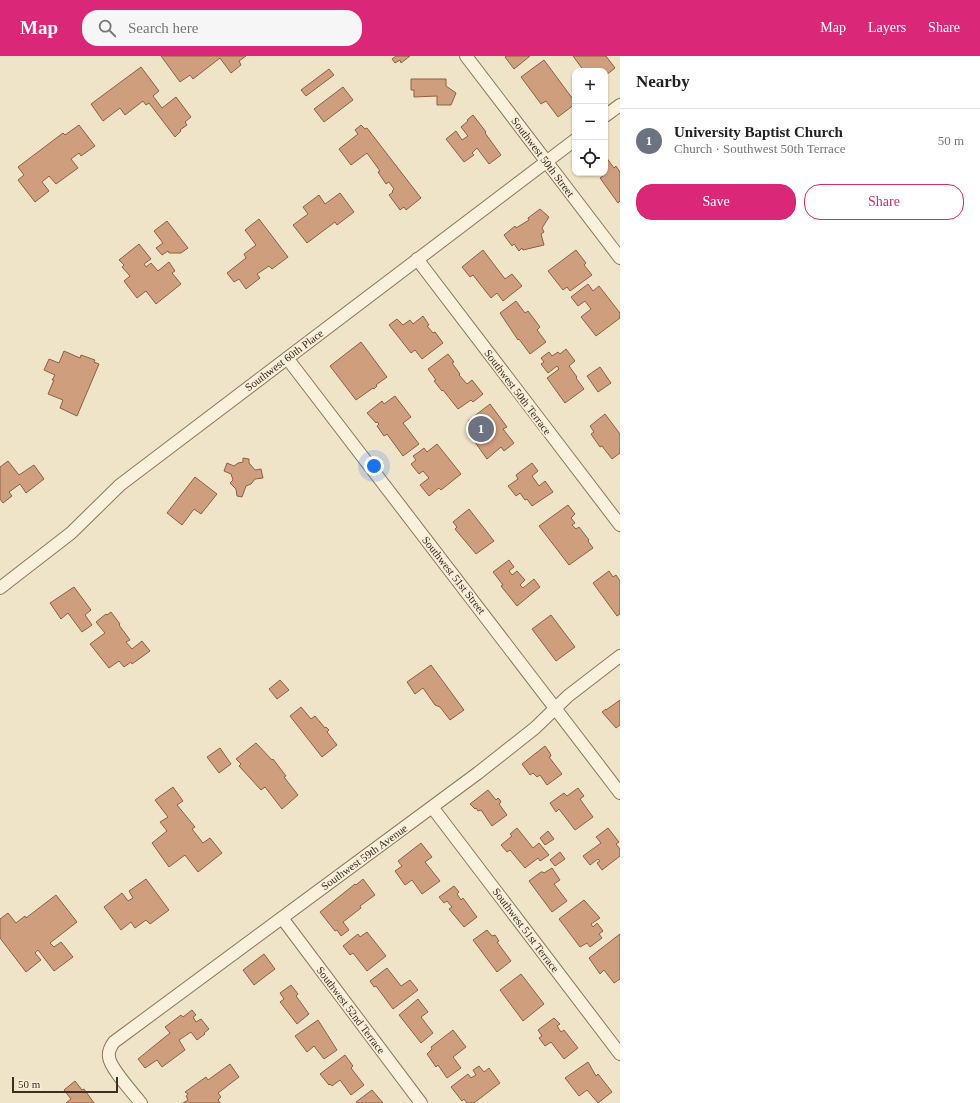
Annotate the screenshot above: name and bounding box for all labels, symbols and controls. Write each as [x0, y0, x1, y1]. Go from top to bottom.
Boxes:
search box [82, 10, 362, 46]
text: Map [20, 17, 58, 38]
icon: search [96, 17, 118, 39]
text: Search here [128, 20, 198, 36]
text: Map [820, 20, 846, 35]
text: Layers [868, 20, 906, 35]
text: Share [928, 20, 960, 35]
map controls [572, 68, 608, 176]
button: + [572, 68, 608, 104]
text: Nearby [636, 72, 690, 91]
button: − [572, 104, 608, 140]
street label: Southwest 50th Street [509, 115, 577, 199]
text: University Baptist Church [674, 124, 843, 140]
text: 1 [646, 133, 652, 148]
text: 50 m [938, 133, 964, 148]
button: locate [572, 140, 608, 176]
text: Church · Southwest 50th Terrace [674, 141, 845, 156]
button: Save [636, 184, 796, 220]
button: Share [804, 184, 964, 220]
street label: Southwest 60th Place [243, 327, 326, 393]
street label: Southwest 50th Terrace [482, 347, 554, 437]
pin: 1 [468, 414, 494, 444]
your location [364, 456, 384, 476]
street label: Southwest 51st Street [420, 534, 488, 616]
street label: Southwest 59th Avenue [319, 822, 410, 892]
street label: Southwest 51st Terrace [490, 886, 562, 975]
street label: Southwest 52nd Terrace [314, 964, 388, 1056]
scale bar [12, 1075, 118, 1094]
text: 50 m [18, 1078, 40, 1090]

